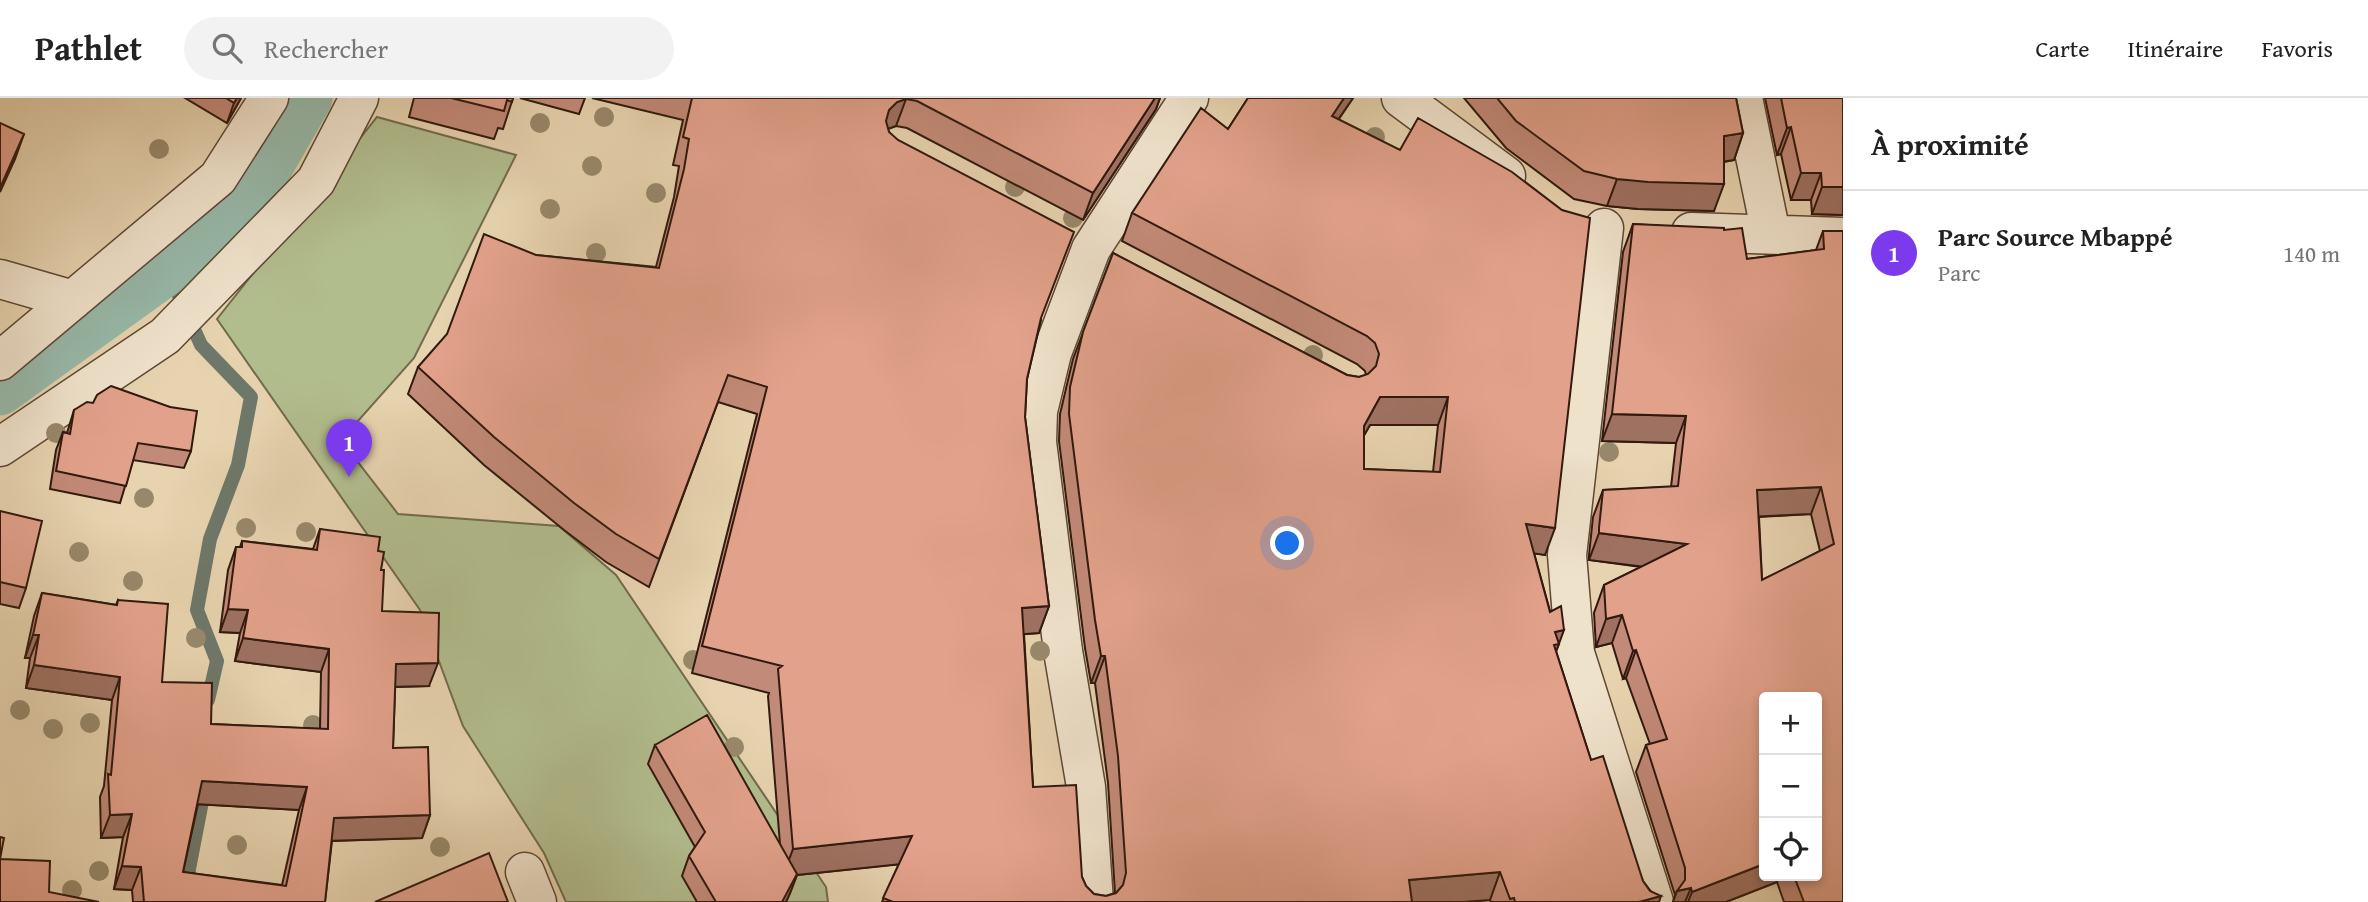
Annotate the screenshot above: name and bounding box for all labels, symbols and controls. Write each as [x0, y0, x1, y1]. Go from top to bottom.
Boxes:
search box [184, 17, 674, 80]
text: Pathlet [35, 24, 142, 72]
icon: search [208, 29, 246, 67]
text: Rechercher [264, 29, 388, 68]
text: Carte [2036, 31, 2090, 66]
text: Itinéraire [2128, 31, 2223, 66]
text: Favoris [2261, 31, 2333, 66]
text: À proximité [1871, 122, 2029, 166]
text: Parc Source Mbappé [1938, 217, 2172, 256]
text: 1 [1888, 237, 1900, 270]
text: 140 m [2283, 237, 2340, 270]
text: Parc [1938, 256, 1981, 289]
pin: 1 [326, 419, 372, 477]
your location [1270, 526, 1304, 560]
map controls [1759, 692, 1822, 881]
button: + [1759, 692, 1822, 755]
button: − [1759, 755, 1822, 818]
button: locate [1759, 818, 1822, 881]

